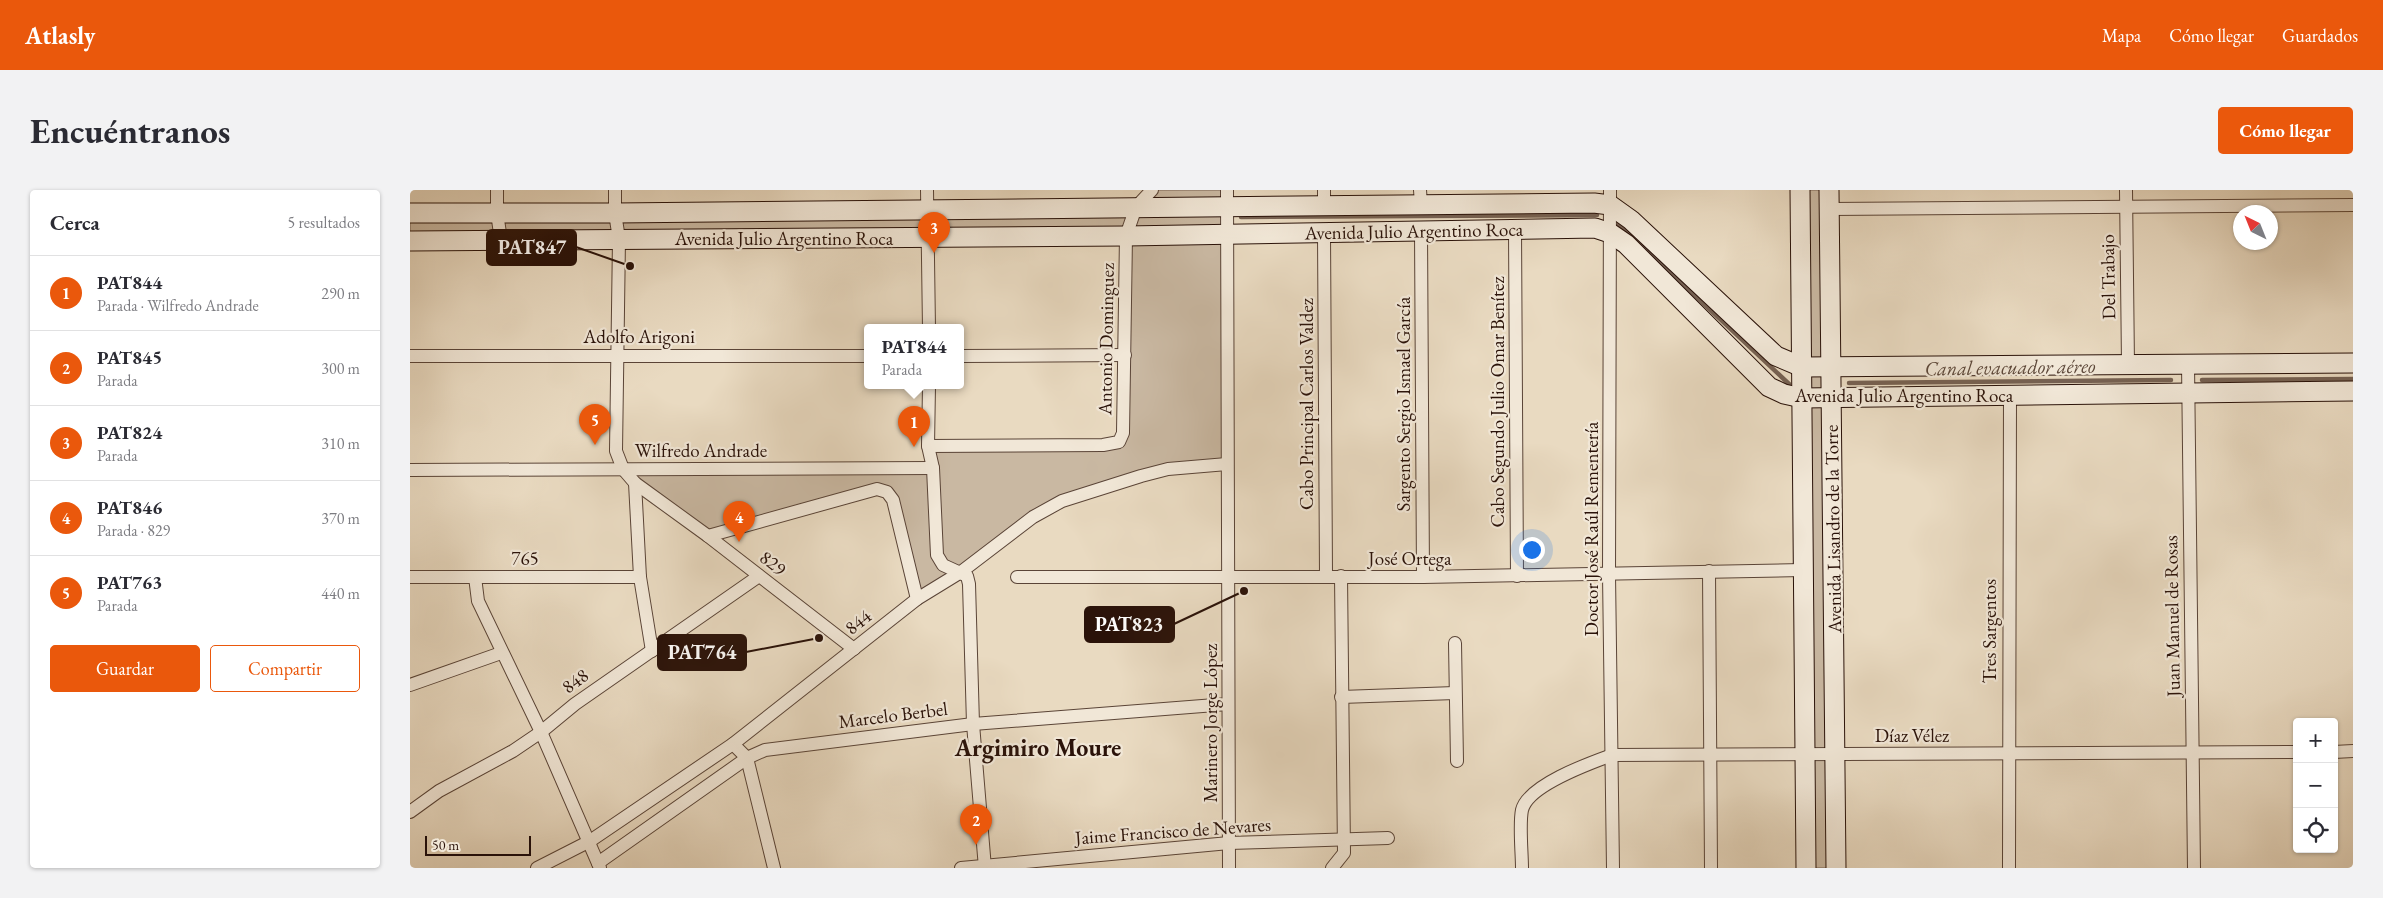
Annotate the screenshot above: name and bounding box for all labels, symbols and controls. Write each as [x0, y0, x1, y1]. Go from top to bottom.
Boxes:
text: Atlasly [25, 20, 95, 51]
text: Mapa [2102, 24, 2141, 47]
text: Cómo llegar [2169, 24, 2254, 47]
text: Guardados [2282, 24, 2358, 47]
button: Cómo llegar [2218, 107, 2353, 154]
text: Encuéntranos [30, 108, 230, 153]
north arrow [2233, 205, 2278, 250]
text: Cerca [50, 209, 100, 236]
text: 5 resultados [288, 212, 360, 233]
pin: 3 [918, 212, 950, 253]
street label: Avenida Julio Argentino Roca [1303, 217, 1524, 245]
street label: Avenida Julio Argentino Roca [674, 226, 894, 251]
callout: PAT847 [487, 230, 576, 265]
text: PAT847 [498, 234, 567, 260]
street label: Del Trabajo [2095, 234, 2121, 320]
street label: Antonio Dominguez [1092, 262, 1120, 416]
text: PAT844 [97, 270, 162, 295]
street label: Cabo Segundo Julio Omar Benítez [1485, 276, 1510, 528]
text: 1 [62, 283, 70, 304]
text: 290 m [321, 283, 360, 304]
text: Parada · Wilfredo Andrade [97, 295, 259, 316]
street label: Sargento Sergio Ismael García [1391, 296, 1416, 511]
street label: Cabo Principal Carlos Valdez [1294, 297, 1319, 510]
street label: Adolfo Arigoni [582, 324, 695, 349]
popup [864, 324, 964, 389]
text: PAT844 [881, 334, 947, 359]
text: PAT845 [97, 345, 162, 370]
water label: Canal evacuador aéreo [1924, 353, 2096, 381]
text: 2 [62, 358, 70, 379]
text: 300 m [321, 358, 360, 379]
text: Parada [881, 359, 922, 380]
text: Parada [97, 370, 138, 391]
street label: Avenida Julio Argentino Roca [1794, 383, 2014, 408]
pin: 5 [579, 404, 611, 445]
pin: 1 [898, 406, 930, 447]
text: PAT824 [97, 420, 162, 445]
street label: Doctor José Raúl Rementería [1579, 421, 1604, 636]
street label: Avenida Lisandro de la Torre [1819, 425, 1847, 634]
text: 3 [62, 433, 70, 454]
text: 310 m [321, 433, 360, 454]
street label: Wilfredo Andrade [635, 438, 767, 463]
text: Parada [97, 445, 138, 466]
text: PAT846 [97, 495, 162, 520]
pin: 4 [723, 501, 755, 542]
text: 4 [62, 508, 70, 529]
text: 370 m [321, 508, 360, 529]
text: Parada · 829 [97, 520, 170, 541]
street label: Juan Manuel de Rosas [2158, 535, 2186, 699]
your location [1519, 537, 1545, 563]
street label: 829 [755, 545, 791, 581]
street label: 765 [511, 546, 539, 571]
street label: José Ortega [1366, 546, 1452, 571]
text: PAT763 [97, 570, 162, 595]
street label: Tres Sargentos [1977, 579, 2002, 683]
text: 5 [62, 583, 70, 604]
text: 440 m [321, 583, 360, 604]
text: Parada [97, 595, 138, 616]
street label: 844 [840, 603, 877, 640]
callout: PAT823 [1085, 607, 1174, 642]
text: PAT823 [1095, 611, 1163, 637]
callout: PAT764 [658, 635, 746, 670]
text: PAT764 [668, 639, 737, 665]
street label: Marinero Jorge López [1198, 643, 1223, 802]
button: Guardar [50, 645, 200, 692]
button: Compartir [210, 645, 360, 692]
street label: 848 [557, 663, 593, 699]
street label: Marcelo Berbel [837, 696, 949, 734]
map controls [2293, 718, 2338, 853]
button: + [2293, 718, 2338, 763]
street label: Díaz Vélez [1875, 723, 1950, 748]
district label: Argimiro Moure [954, 732, 1121, 764]
button: − [2293, 763, 2338, 808]
pin: 2 [960, 804, 992, 845]
button: locate [2293, 808, 2338, 853]
street label: Jaime Francisco de Nevares [1072, 812, 1272, 850]
scale bar [425, 833, 531, 856]
text: 50 m [432, 836, 459, 854]

